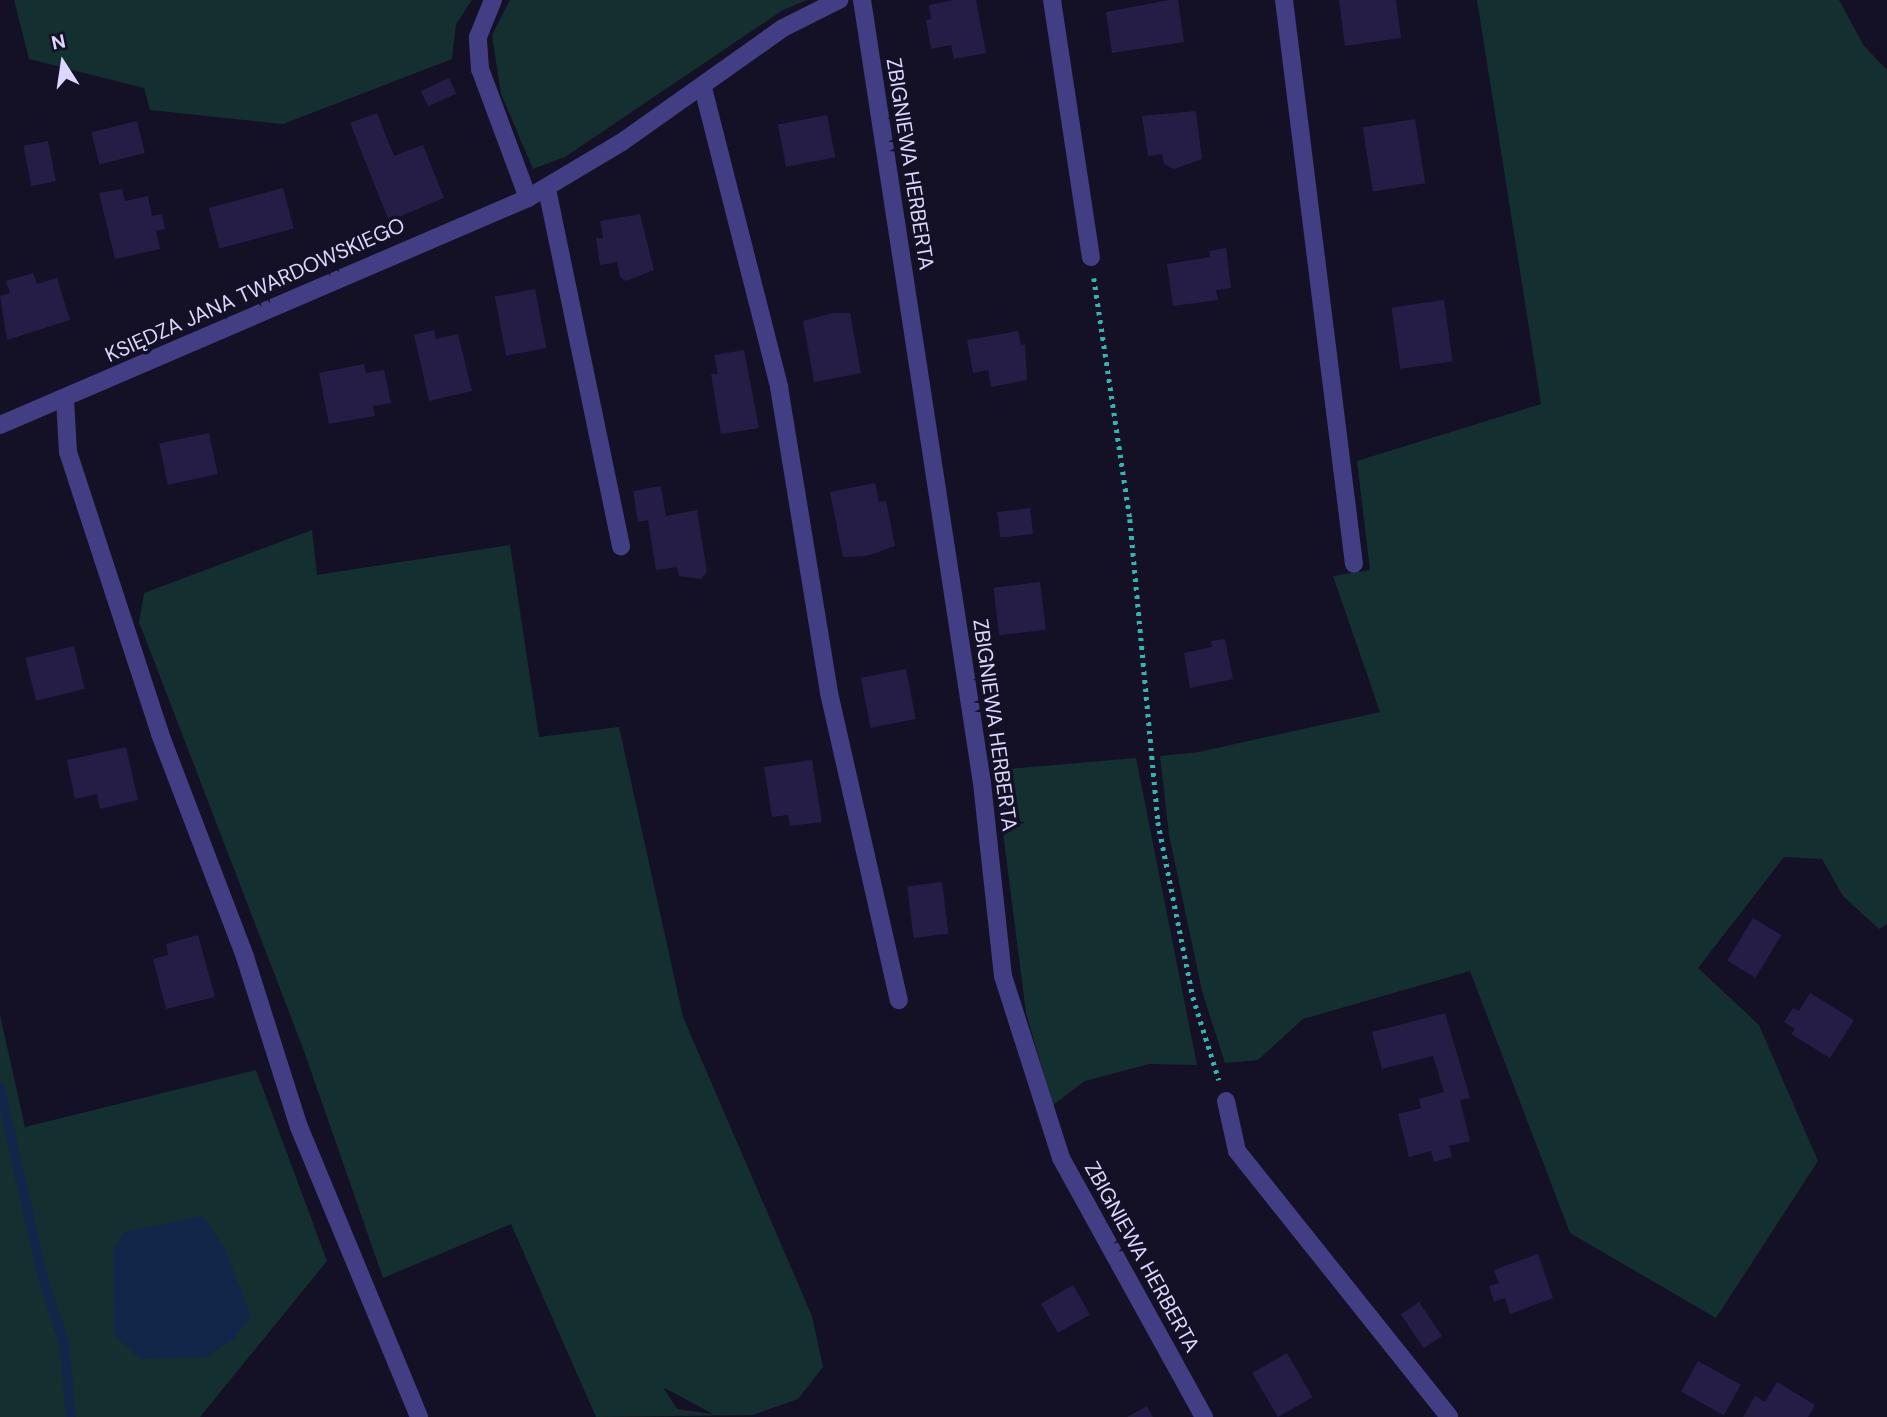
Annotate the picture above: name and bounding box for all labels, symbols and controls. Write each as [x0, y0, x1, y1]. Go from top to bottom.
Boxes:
north arrow [28, 28, 98, 98]
text: N [49, 28, 68, 56]
street label: ZBIGNIEWA HERBERTA [881, 56, 939, 272]
street label: KSIĘDZA JANA TWARDOWSKIEGO [101, 212, 409, 368]
street label: ZBIGNIEWA HERBERTA [968, 617, 1022, 833]
street label: ZBIGNIEWA HERBERTA [1079, 1157, 1205, 1357]

